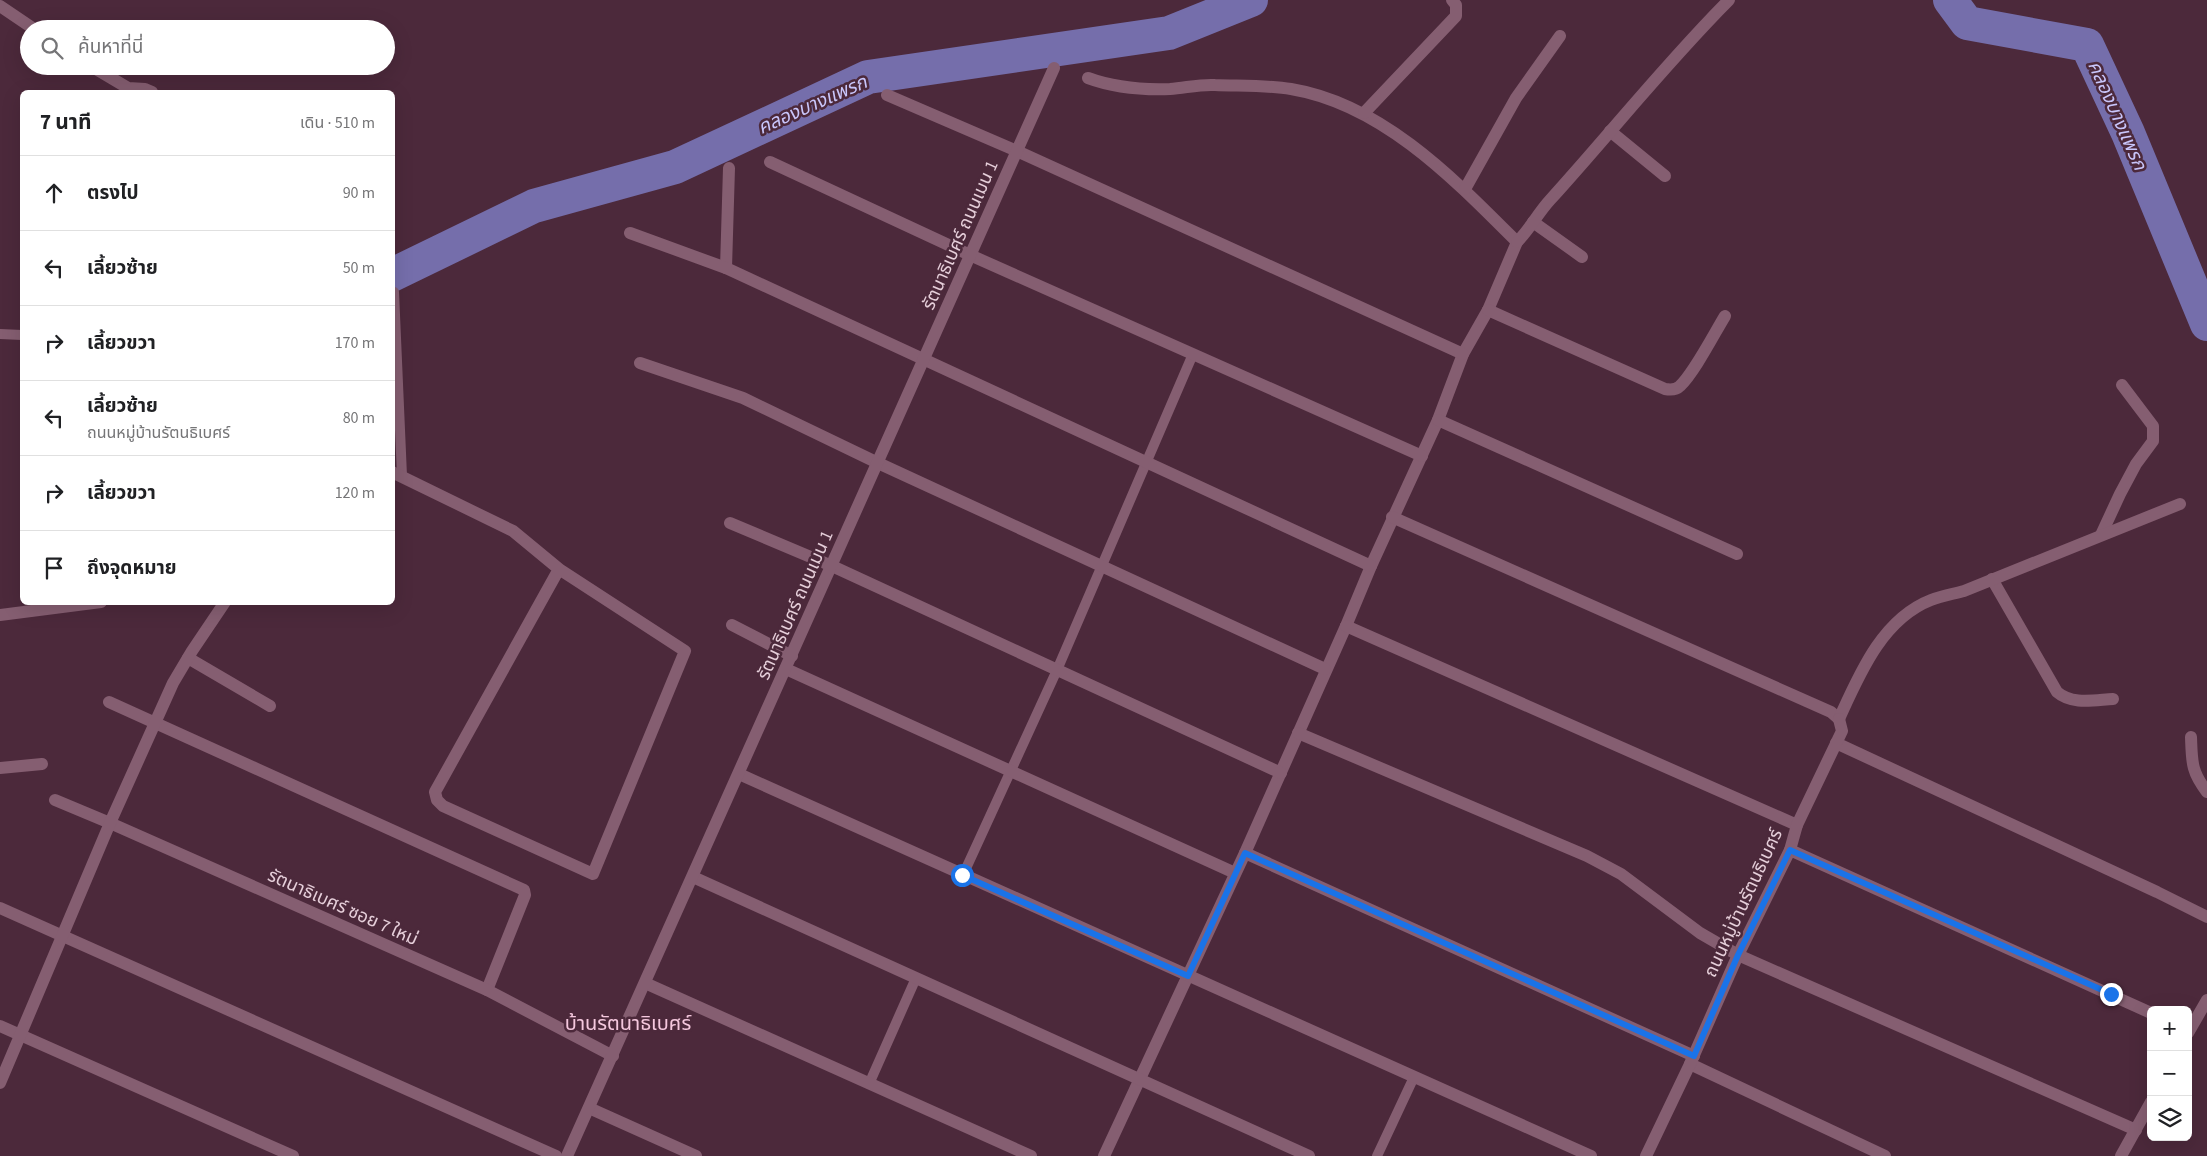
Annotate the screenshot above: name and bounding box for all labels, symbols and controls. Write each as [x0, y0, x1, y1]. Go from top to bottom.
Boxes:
search box [20, 20, 395, 75]
icon: search [38, 34, 66, 62]
text: ค้นหาที่นี่ [78, 34, 143, 61]
water label: คลองบางแพรก [2080, 57, 2153, 175]
water label: คลองบางแพรก [754, 69, 872, 142]
text: 7 นาที [40, 107, 92, 137]
text: เดิน · 510 m [300, 112, 375, 134]
street label: รัตนาธิเบศร์ ถนนเมน 1 [916, 157, 1005, 314]
icon: ahead [40, 179, 68, 207]
text: ตรงไป [87, 180, 139, 207]
text: 90 m [343, 182, 375, 204]
icon: left [40, 254, 68, 282]
text: เลี้ยวซ้าย [87, 255, 158, 282]
text: 50 m [343, 257, 375, 279]
icon: right [40, 329, 68, 357]
text: เลี้ยวขวา [87, 330, 156, 357]
text: 170 m [335, 332, 375, 354]
text: เลี้ยวซ้าย [87, 393, 158, 420]
icon: left [40, 404, 68, 432]
text: 80 m [343, 407, 375, 429]
text: ถนนหมู่บ้านรัตนธิเบศร์ [87, 422, 230, 444]
icon: right [40, 479, 68, 507]
text: เลี้ยวขวา [87, 480, 156, 507]
text: 120 m [335, 482, 375, 504]
street label: รัตนาธิเบศร์ ถนนเมน 1 [751, 527, 840, 684]
icon: arrive [40, 554, 68, 582]
text: ถึงจุดหมาย [87, 555, 177, 582]
street label: ถนนหมู่บ้านรัตนธิเบศร์ [1698, 824, 1789, 981]
street label: รัตนาธิเบศร์ ซอย 7 ใหม่ [264, 863, 422, 952]
route start [951, 864, 974, 887]
route end [2100, 983, 2123, 1006]
map controls [2147, 1006, 2192, 1141]
button: + [2147, 1006, 2192, 1051]
district label: บ้านรัตนาธิเบศร์ [565, 1010, 692, 1038]
button: − [2147, 1051, 2192, 1096]
button: layers [2147, 1096, 2192, 1141]

